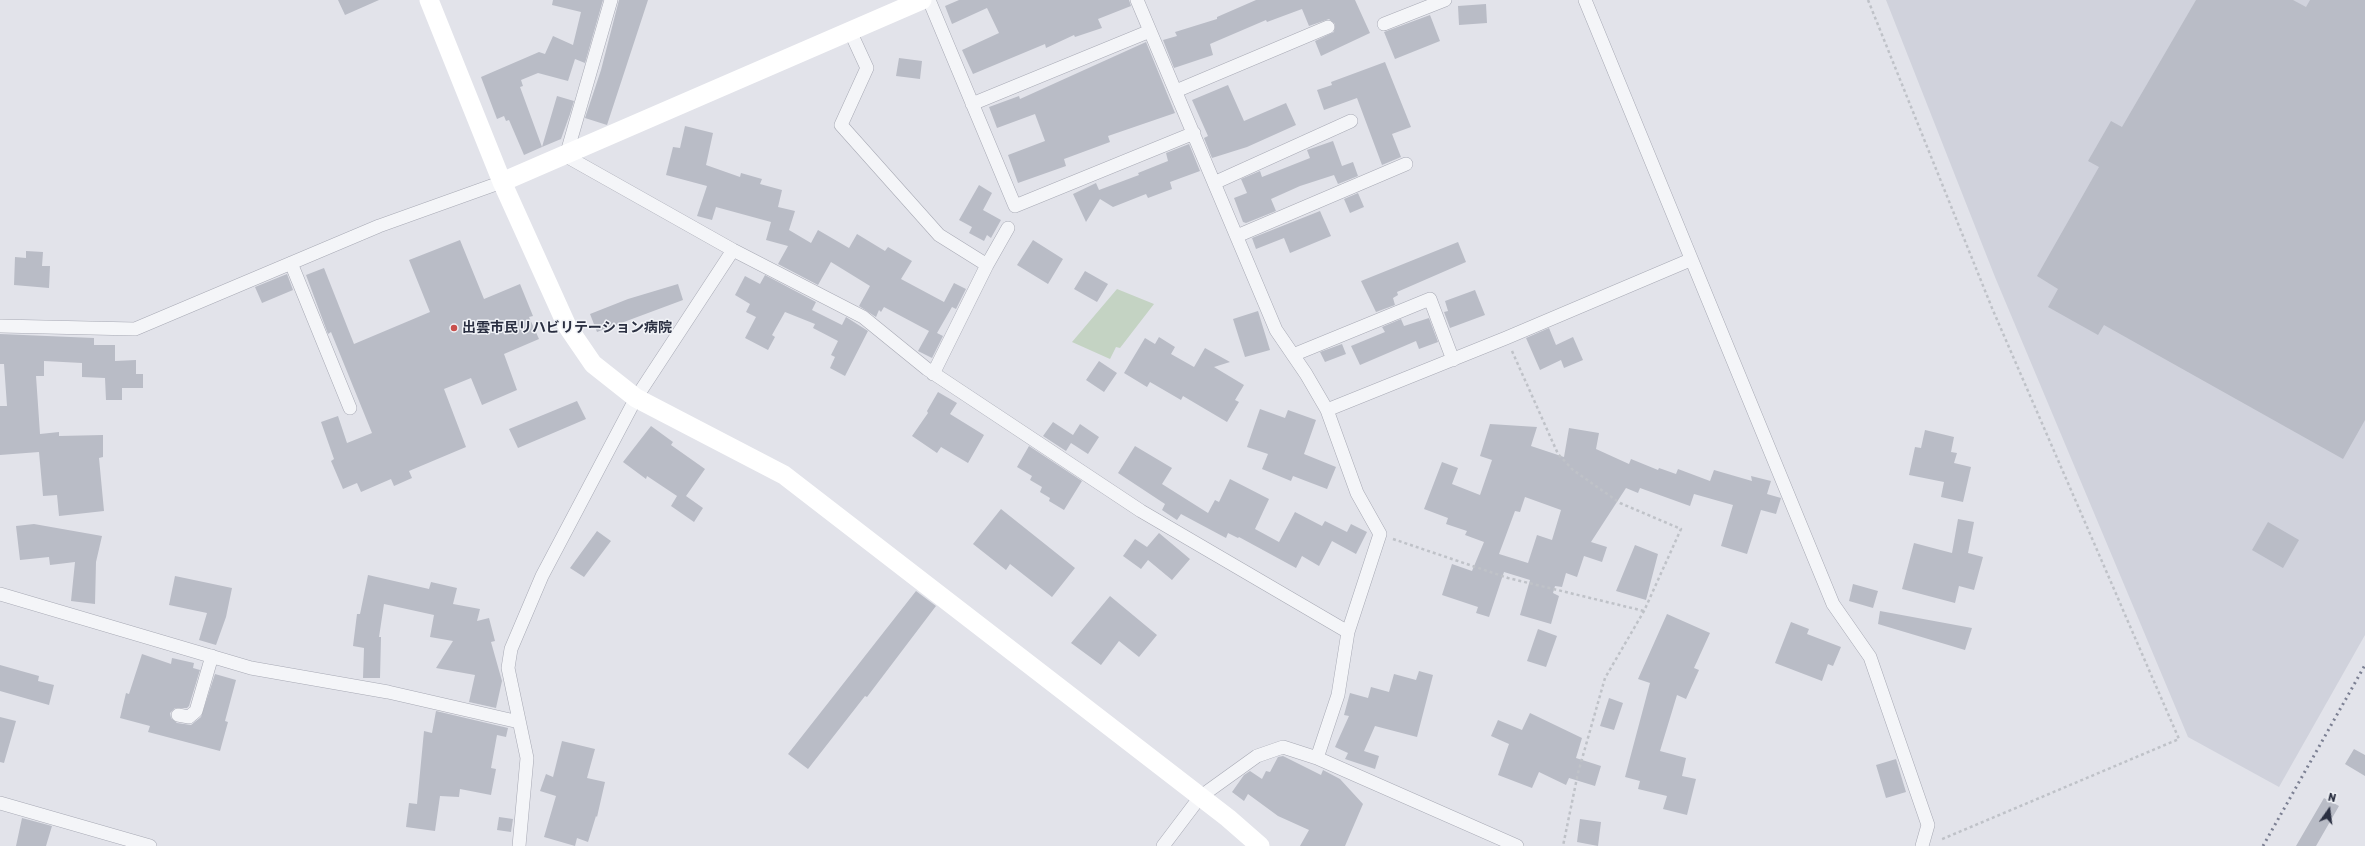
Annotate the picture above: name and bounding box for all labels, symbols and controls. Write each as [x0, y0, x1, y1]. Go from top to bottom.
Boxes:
place label: 出雲市民リハビリテーション病院 [462, 320, 672, 336]
marker: 出雲市民リハビリテーション病院 [449, 323, 459, 333]
north arrow [2309, 790, 2349, 830]
text: N [2327, 791, 2337, 805]

